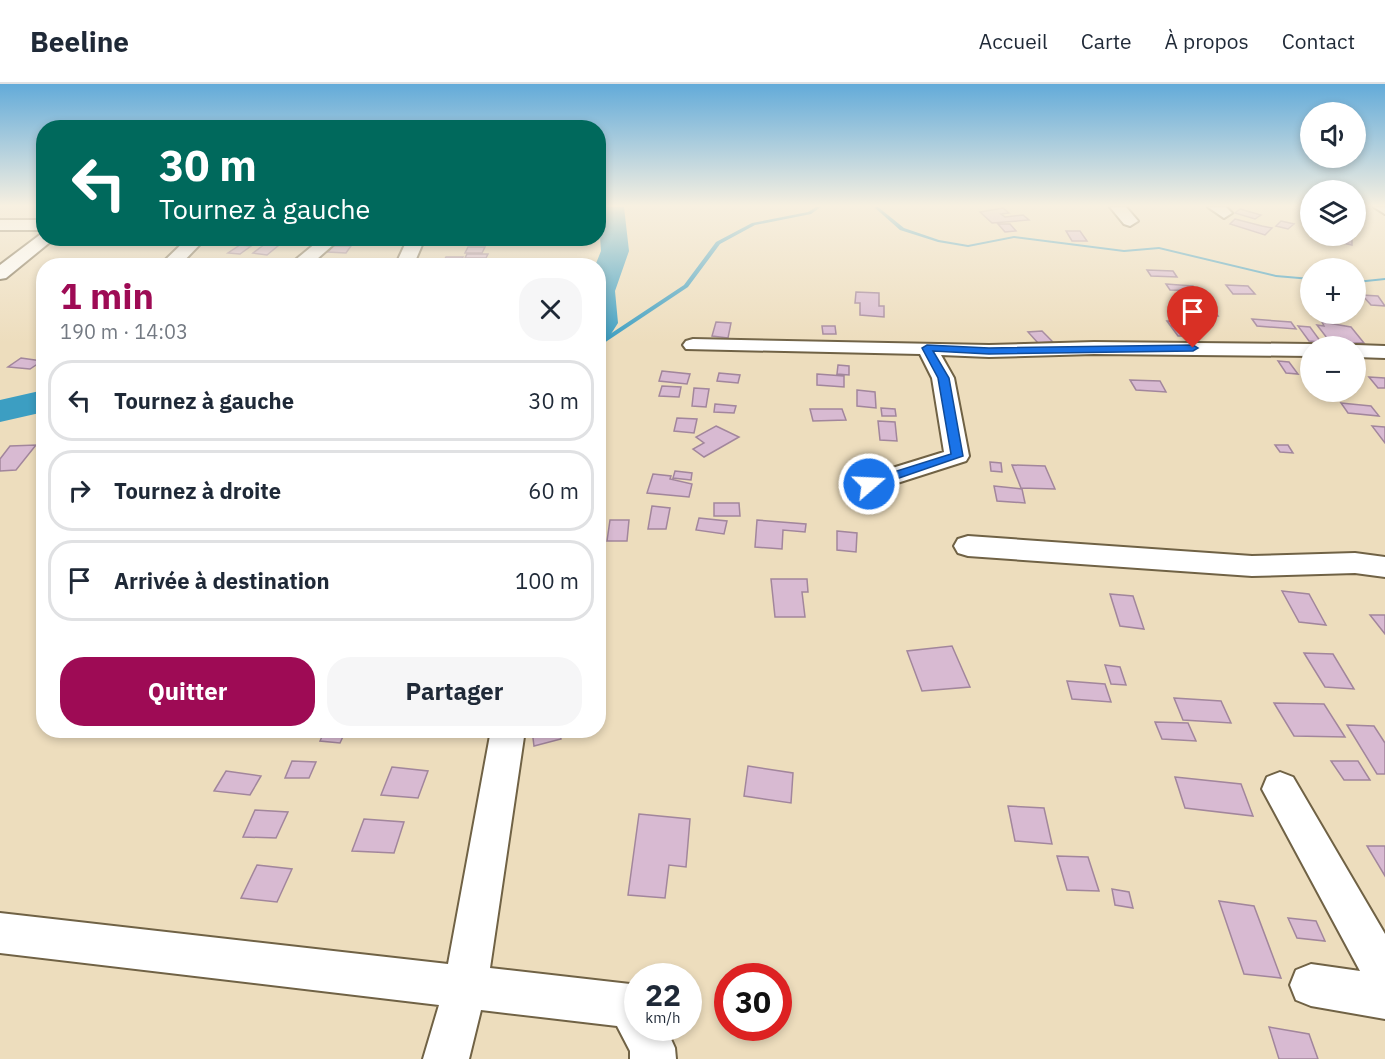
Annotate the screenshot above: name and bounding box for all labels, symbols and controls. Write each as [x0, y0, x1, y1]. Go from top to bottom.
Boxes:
text: Beeline [30, 23, 129, 60]
text: Accueil [979, 27, 1048, 55]
text: Carte [1081, 27, 1132, 55]
text: À propos [1165, 27, 1249, 55]
text: Contact [1282, 27, 1355, 55]
map controls [1300, 102, 1366, 402]
button: sound [1300, 102, 1366, 168]
text: 30 m [159, 138, 257, 193]
icon: left [60, 144, 138, 222]
button: layers [1300, 180, 1366, 246]
text: Tournez à gauche [159, 191, 370, 226]
button: + [1300, 258, 1366, 324]
text: 1 min [60, 272, 154, 319]
button: close [519, 278, 582, 341]
pin [1167, 286, 1218, 348]
icon: arrive [1176, 295, 1209, 328]
text: 190 m · 14:03 [60, 318, 188, 345]
button: − [1300, 336, 1366, 402]
icon: left [63, 384, 96, 417]
text: Tournez à gauche [114, 386, 294, 415]
text: 30 m [528, 386, 579, 415]
position arrow [837, 452, 901, 516]
icon: right [63, 474, 96, 507]
text: Tournez à droite [114, 476, 281, 505]
text: 60 m [528, 476, 579, 505]
icon: arrive [63, 564, 96, 597]
text: Arrivée à destination [114, 566, 330, 595]
text: 100 m [515, 566, 579, 595]
button: Quitter [60, 657, 315, 726]
button: Partager [327, 657, 582, 726]
speed limit sign: 30 [714, 963, 792, 1041]
text: 22 [645, 975, 681, 1014]
text: km/h [645, 1008, 681, 1027]

